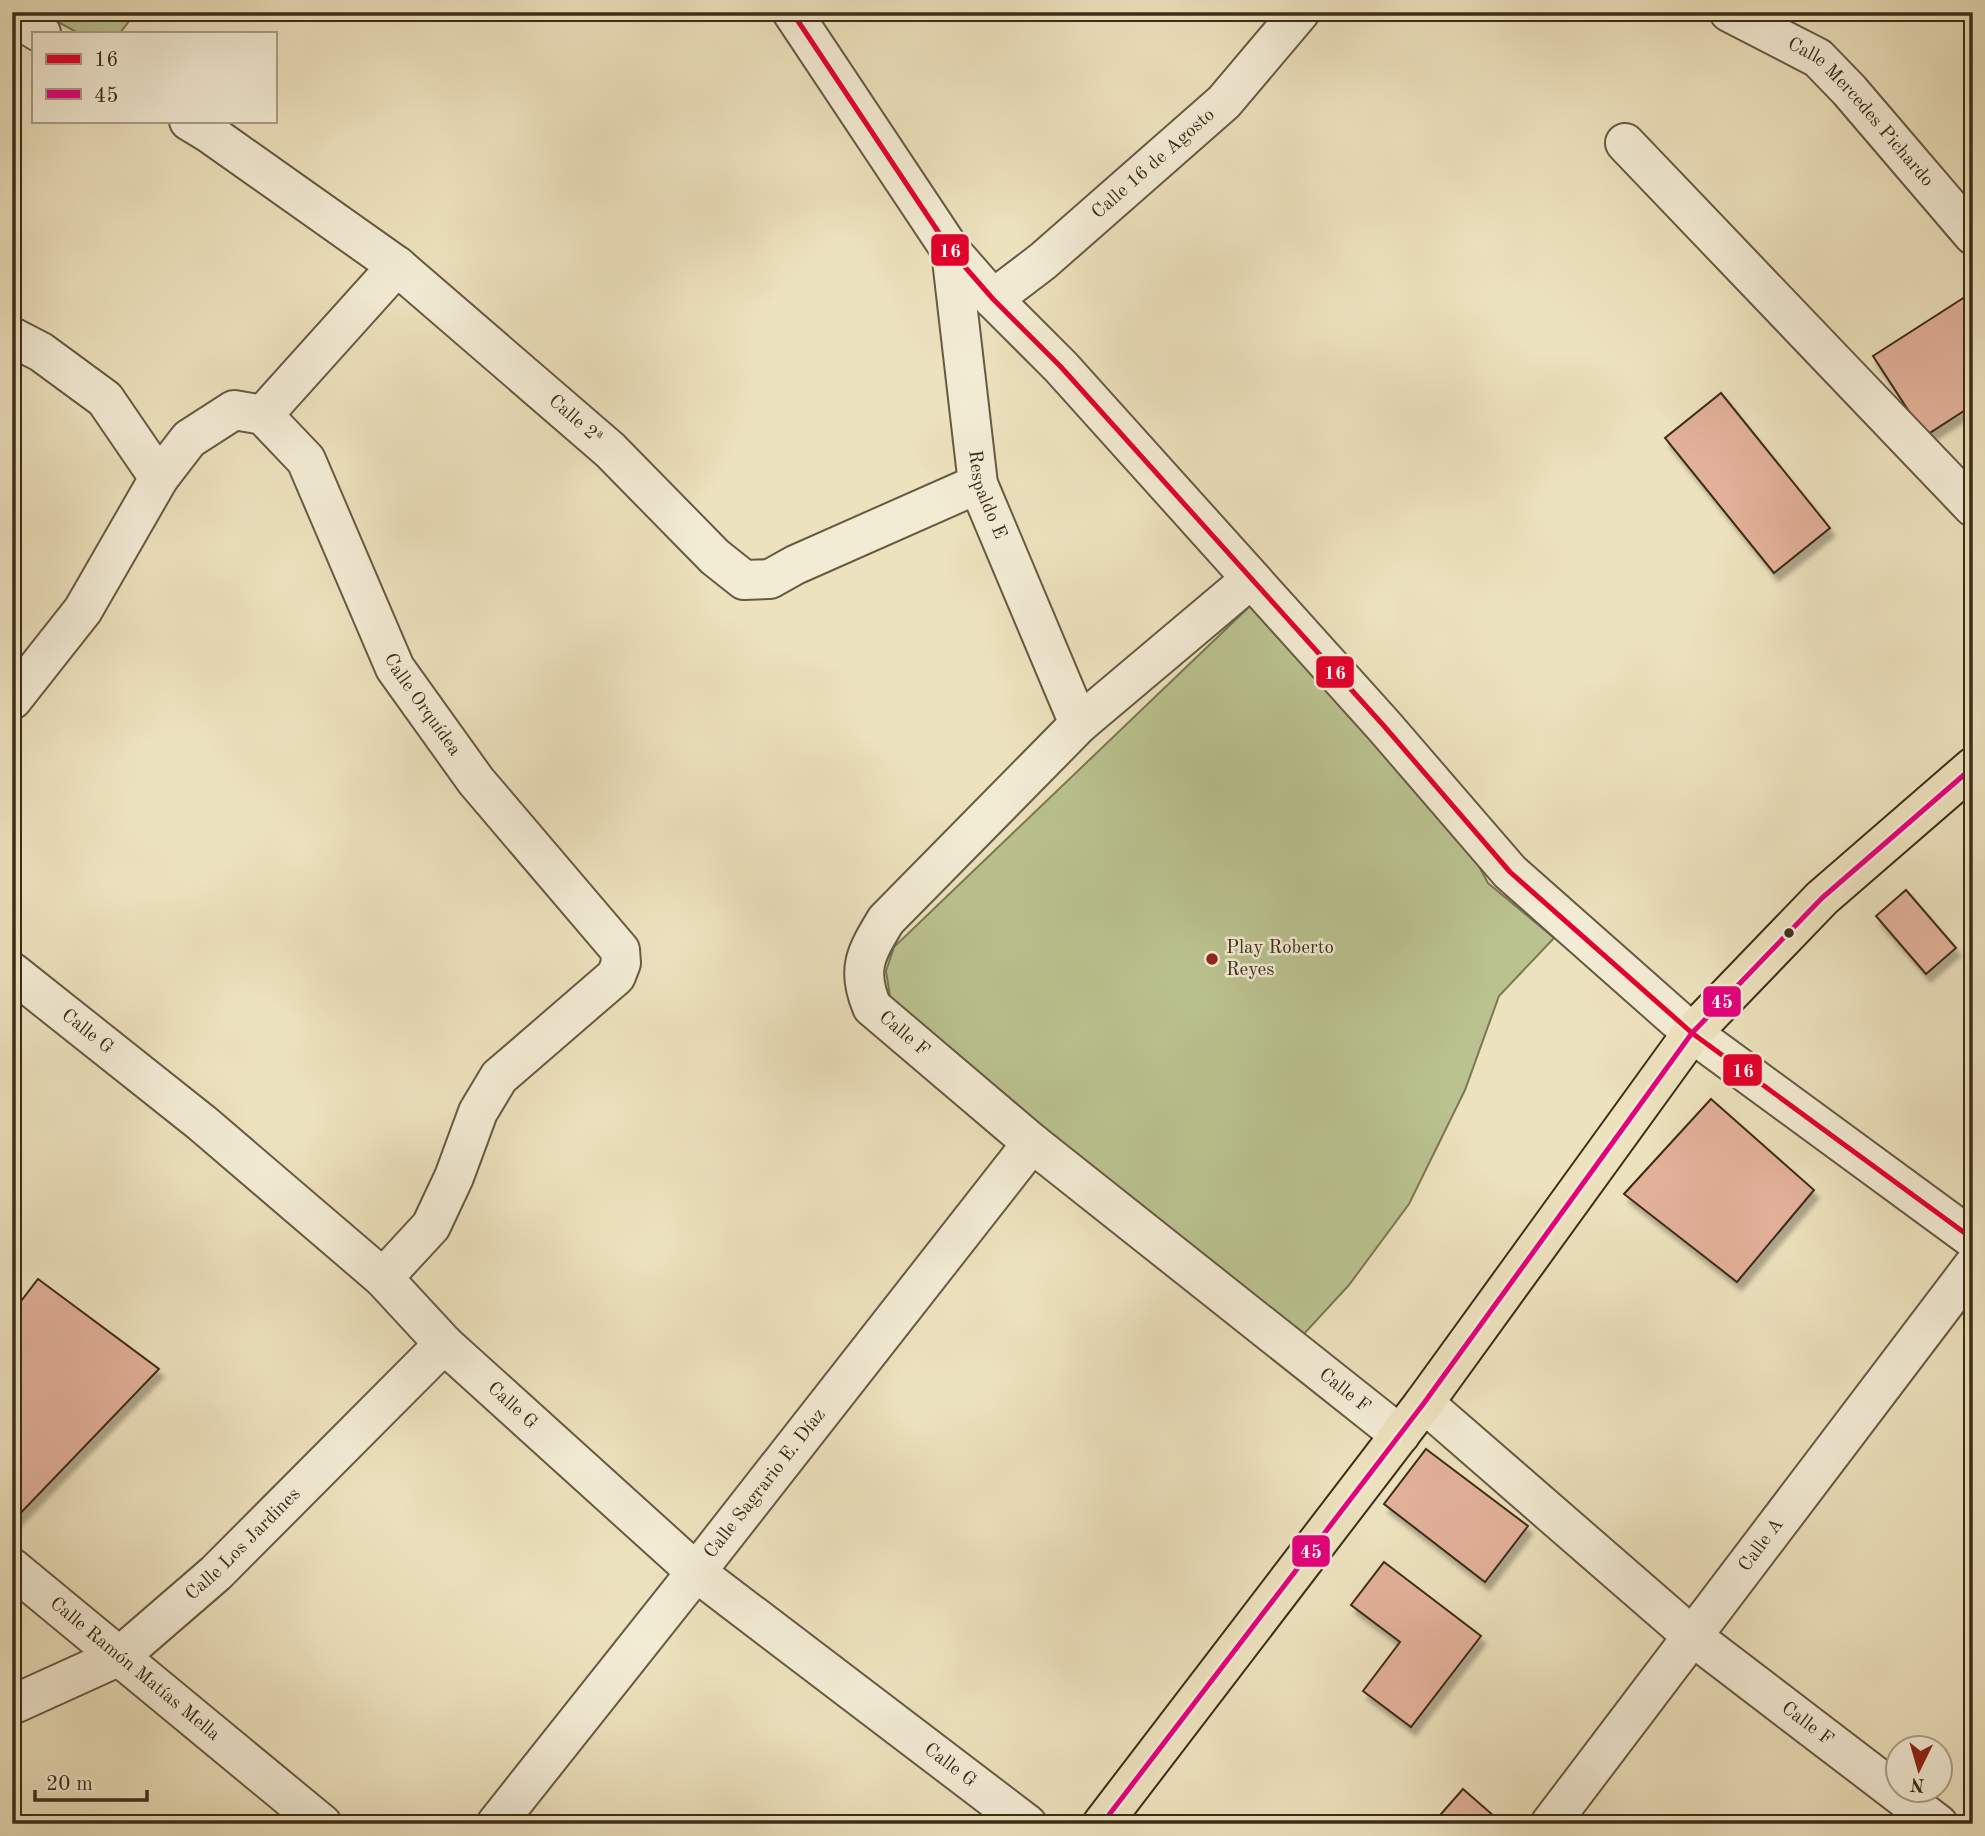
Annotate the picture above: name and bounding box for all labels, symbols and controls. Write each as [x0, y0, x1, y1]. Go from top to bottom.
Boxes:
legend [32, 32, 276, 122]
street label: Calle Mercedes Pichardo [1784, 34, 1937, 190]
text: 16 [94, 50, 118, 71]
text: 45 [94, 86, 118, 107]
street label: Calle 16 de Agosto [1089, 105, 1219, 223]
line badge: 16 [930, 233, 970, 267]
text: 16 [939, 243, 961, 262]
street label: Calle 2ª [544, 392, 606, 448]
street label: Respaldo E [965, 449, 1010, 542]
street label: Calle Orquídea [380, 651, 465, 760]
line badge: 16 [1315, 655, 1355, 689]
text: 16 [1324, 665, 1346, 684]
unlabelled marker [1782, 926, 1796, 940]
place label: Play Roberto Reyes [1226, 939, 1334, 980]
marker: Play Roberto Reyes [1204, 951, 1220, 967]
line badge: 45 [1702, 985, 1742, 1018]
text: 45 [1711, 994, 1733, 1013]
street label: Calle G [58, 1006, 117, 1058]
street label: Calle F [875, 1008, 933, 1061]
line badge: 16 [1722, 1053, 1763, 1087]
text: 16 [1732, 1063, 1754, 1082]
street label: Calle F [1315, 1365, 1374, 1417]
street label: Calle G [484, 1379, 541, 1433]
street label: Calle Sagrario E. Díaz [701, 1405, 830, 1562]
street label: Calle Los Jardines [182, 1484, 304, 1604]
street label: Calle A [1735, 1515, 1788, 1575]
line badge: 45 [1291, 1534, 1331, 1568]
text: 45 [1300, 1544, 1322, 1563]
street label: Calle Ramón Matías Mella [46, 1594, 224, 1745]
street label: Calle F [1778, 1698, 1836, 1750]
north arrow [1884, 1734, 1954, 1804]
street label: Calle G [920, 1740, 980, 1791]
scale bar [35, 1759, 147, 1803]
text: N [1909, 1773, 1926, 1794]
text: 20 m [46, 1774, 93, 1795]

